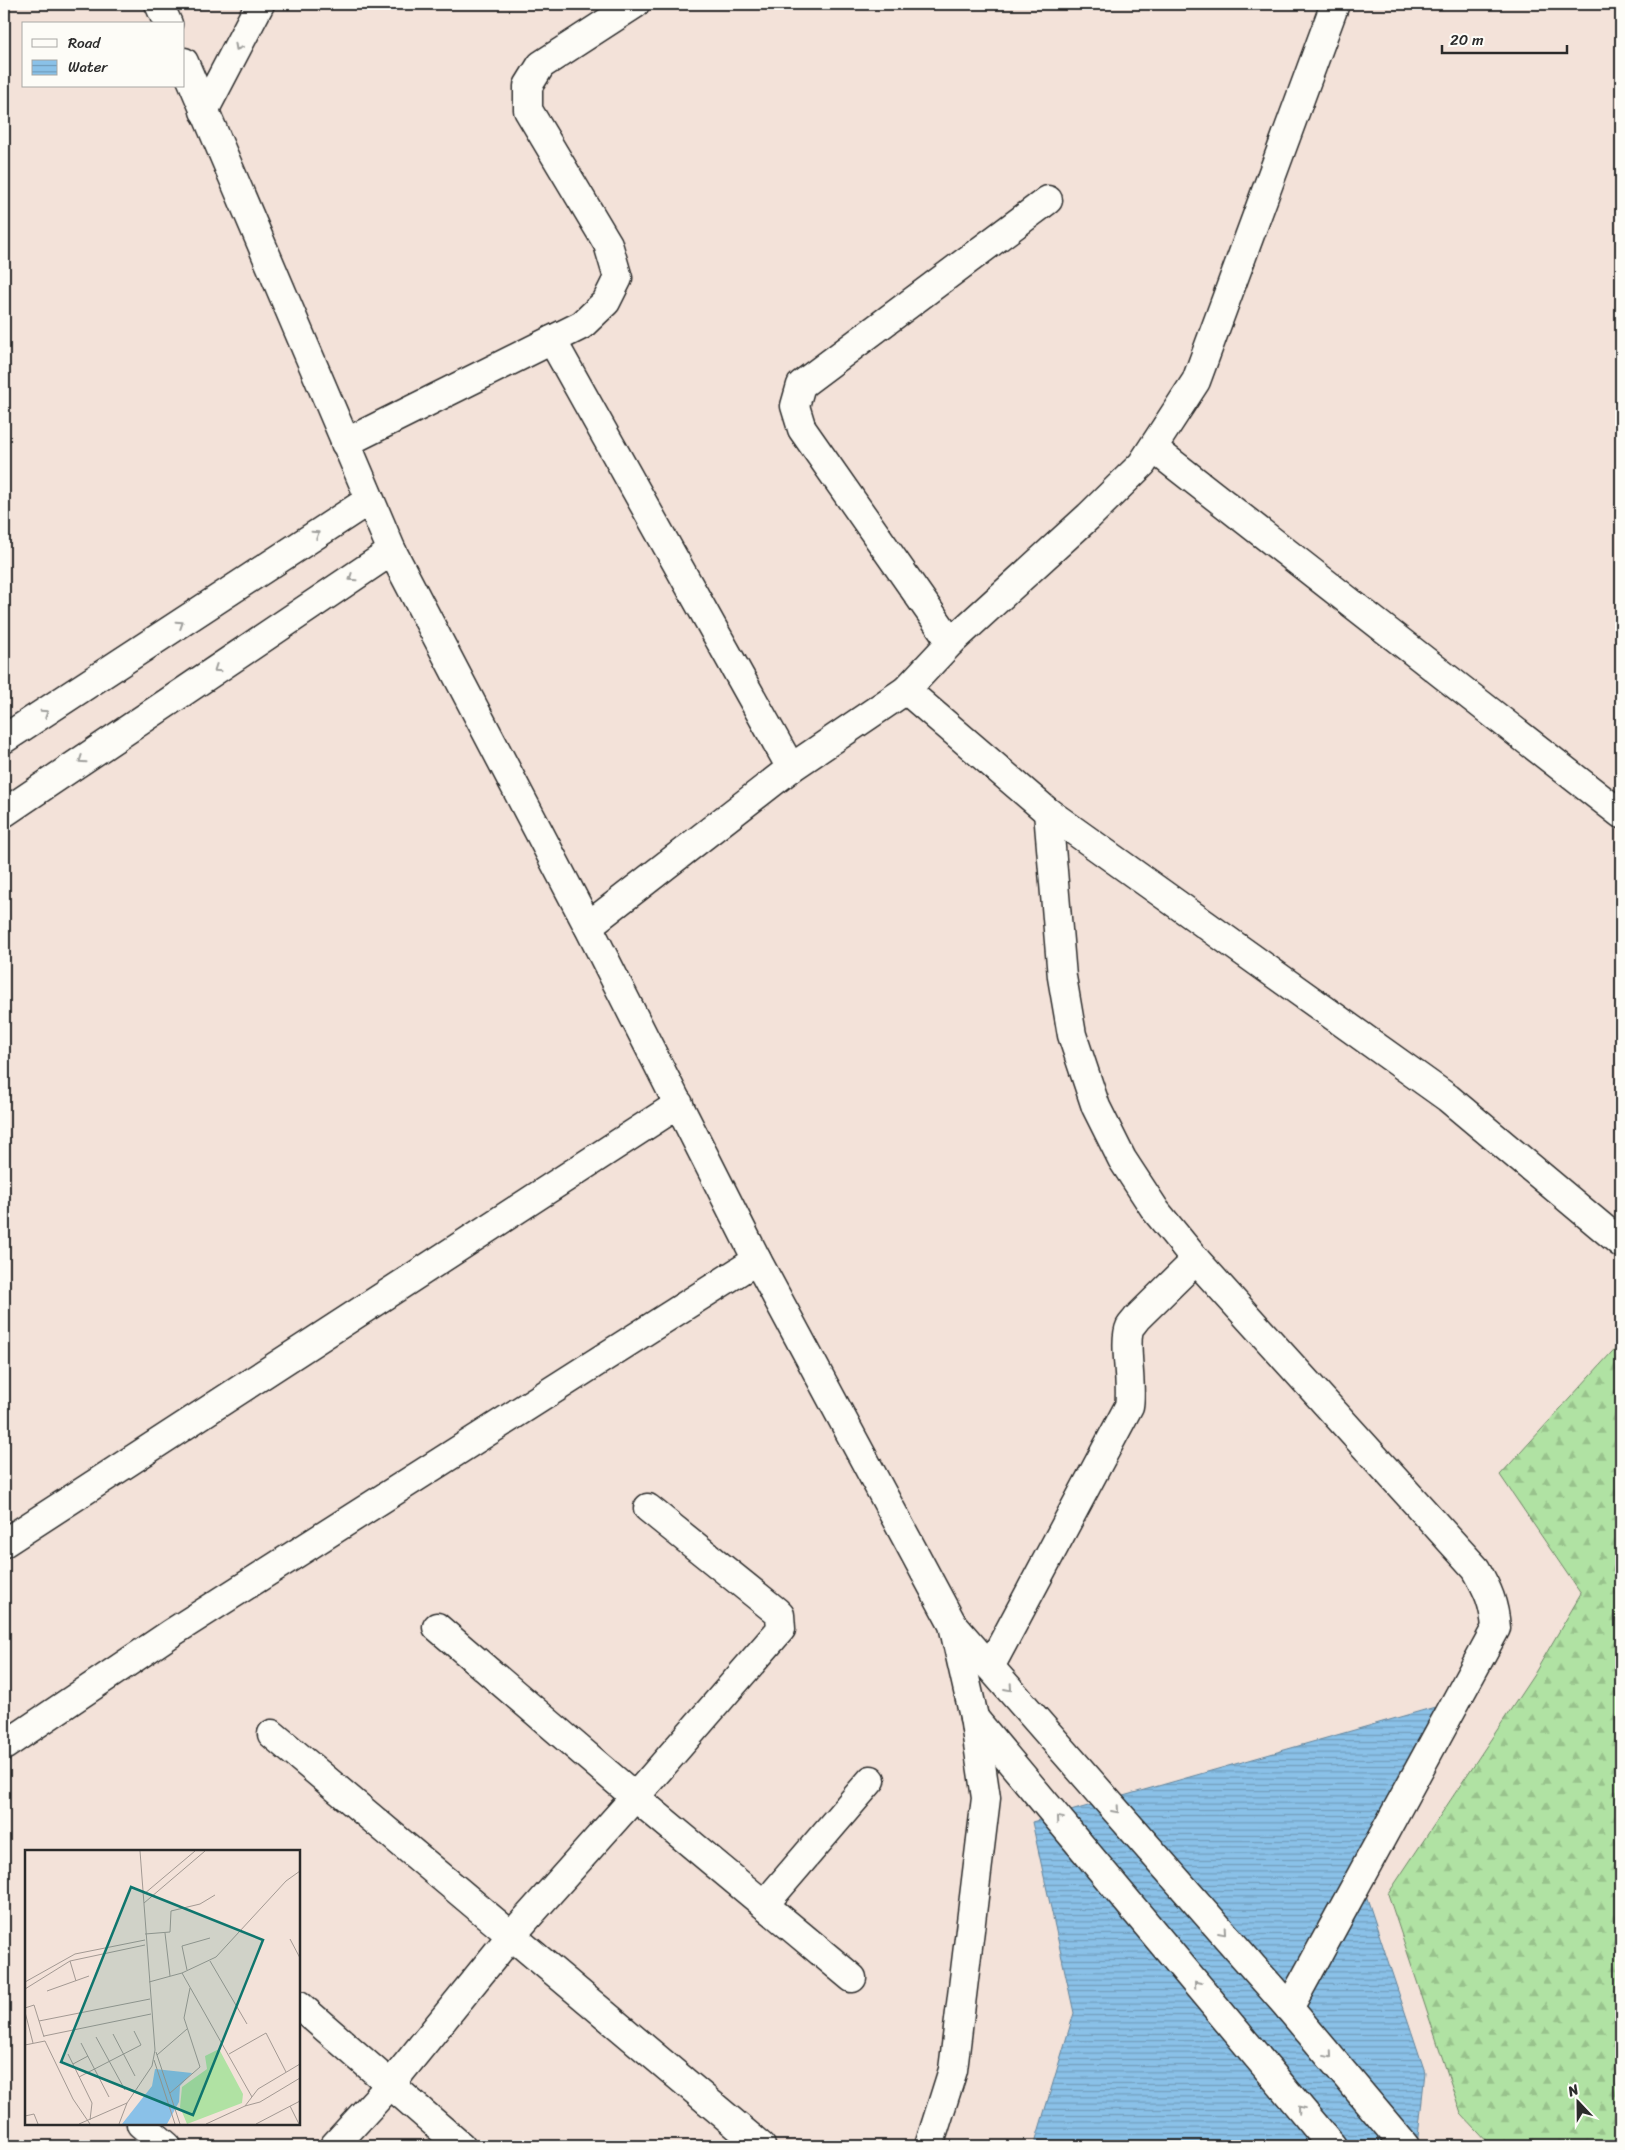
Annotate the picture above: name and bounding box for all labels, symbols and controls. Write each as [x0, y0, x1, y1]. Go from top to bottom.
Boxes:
legend [22, 22, 185, 88]
scale bar [1442, 22, 1568, 54]
text: 20 m [1450, 27, 1484, 53]
text: Road [68, 30, 101, 56]
one-way arrow [234, 42, 244, 51]
text: Water [68, 54, 108, 80]
one-way arrow [311, 531, 320, 541]
one-way arrow [348, 572, 357, 582]
one-way arrow [175, 620, 184, 630]
one-way arrow [213, 663, 223, 672]
one-way arrow [39, 709, 48, 719]
one-way arrow [78, 754, 88, 763]
one-way arrow [1003, 1682, 1012, 1691]
one-way arrow [1110, 1804, 1119, 1813]
one-way arrow [1056, 1816, 1064, 1825]
inset map [25, 1850, 300, 2125]
one-way arrow [1217, 1927, 1226, 1936]
one-way arrow [1194, 1981, 1202, 1990]
one-way arrow [1323, 2050, 1332, 2059]
text: N [1563, 2077, 1583, 2104]
north arrow [1552, 2078, 1602, 2128]
one-way arrow [1298, 2106, 1306, 2115]

